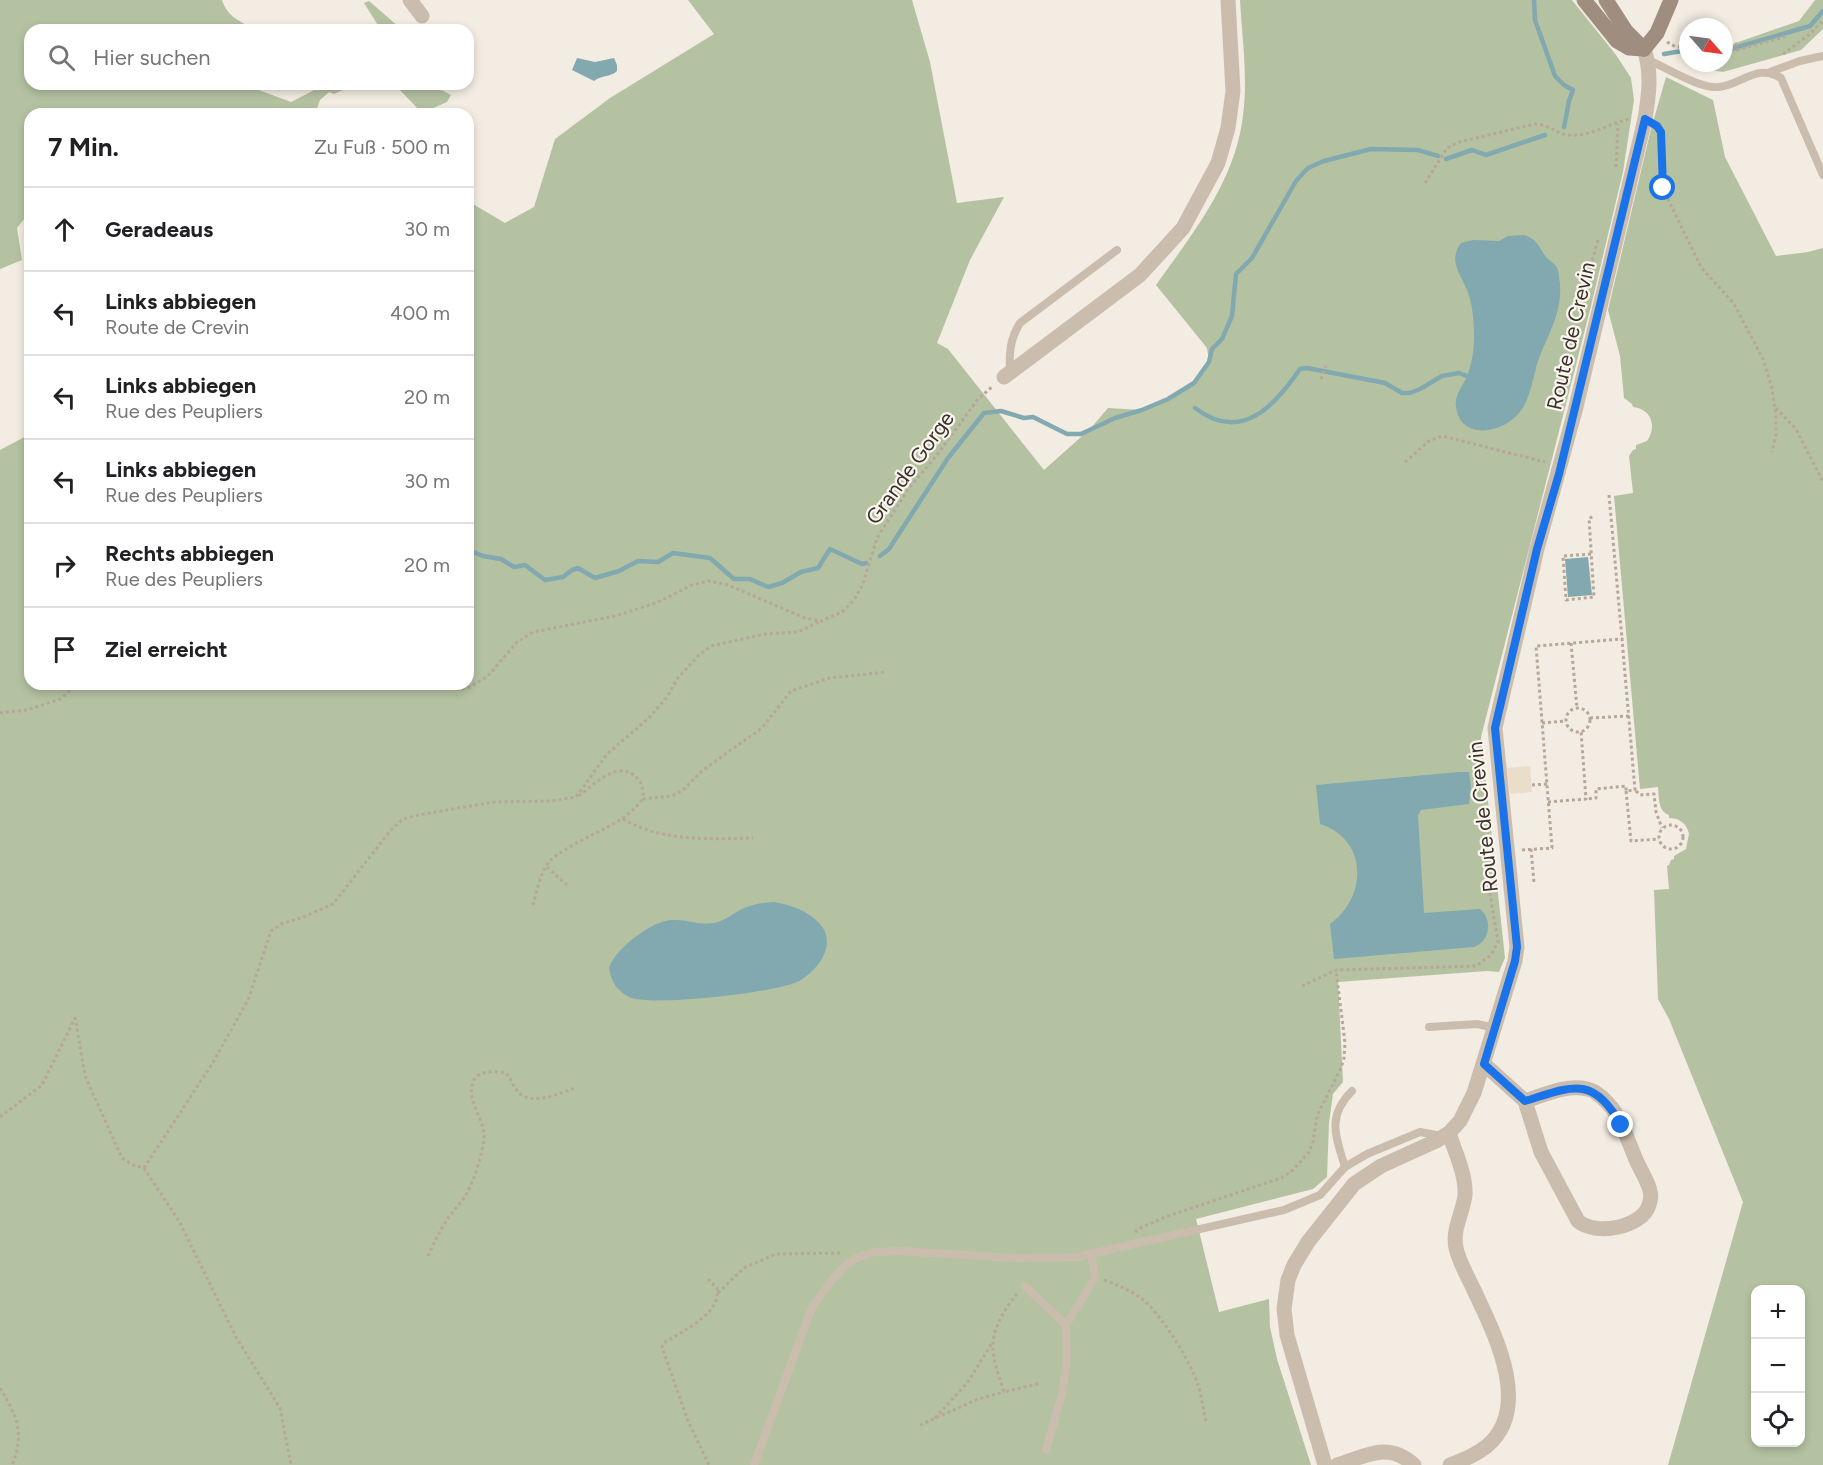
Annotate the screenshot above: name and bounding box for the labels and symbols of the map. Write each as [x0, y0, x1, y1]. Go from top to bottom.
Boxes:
north arrow [1679, 18, 1733, 72]
route start [1649, 174, 1675, 200]
street label: Route de Crevin [1541, 259, 1600, 413]
street label: Grande Gorge [860, 406, 959, 529]
street label: Route de Crevin [1462, 740, 1503, 894]
route end [1607, 1111, 1633, 1137]

